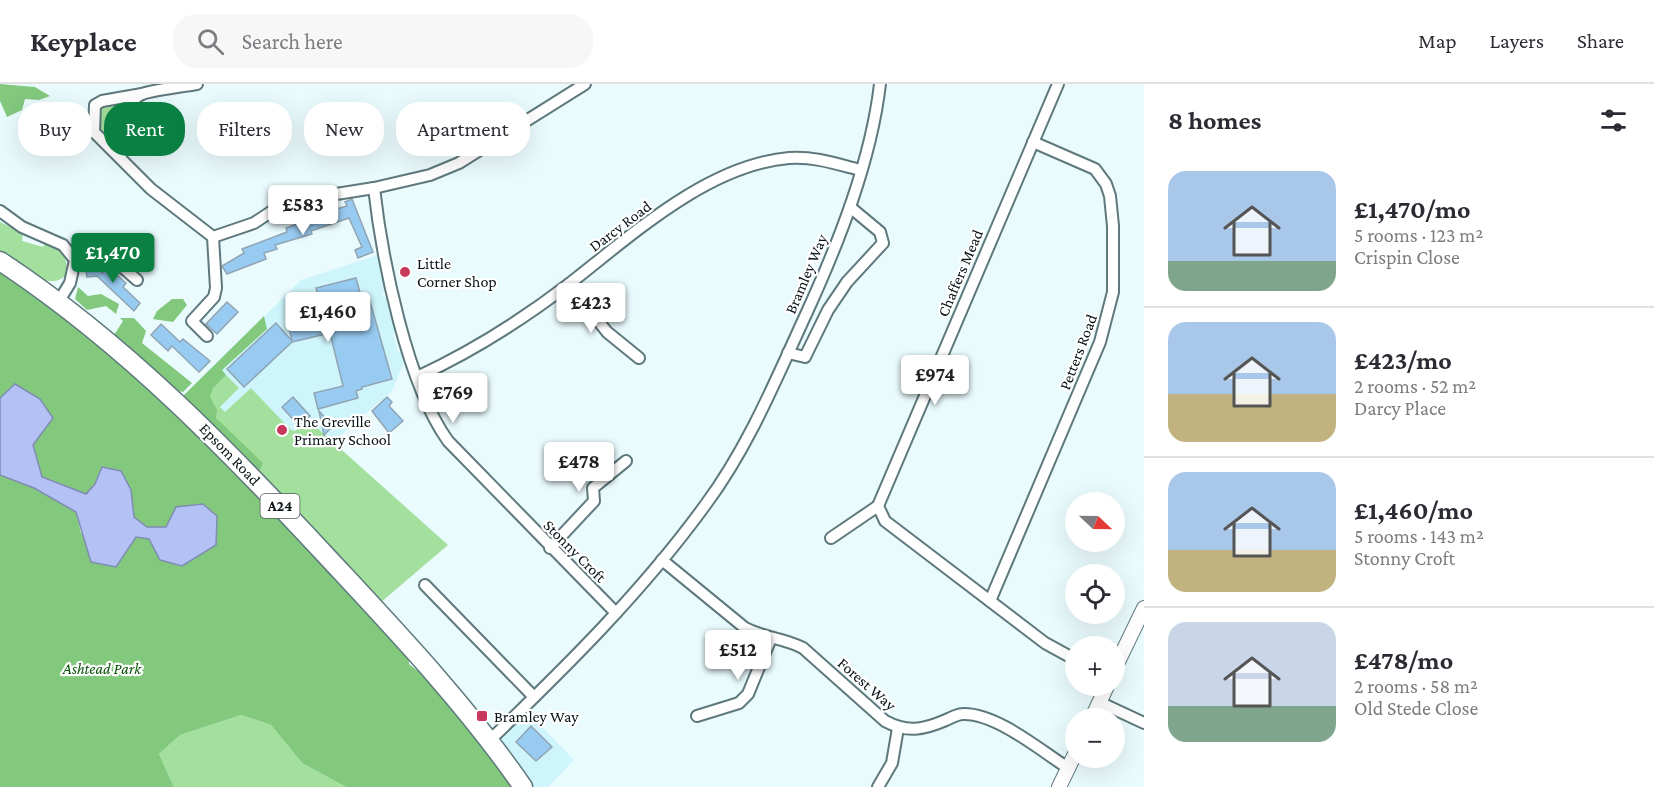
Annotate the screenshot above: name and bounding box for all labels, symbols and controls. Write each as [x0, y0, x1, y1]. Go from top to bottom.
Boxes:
search box [173, 14, 593, 68]
icon: search [194, 25, 227, 58]
text: Keyplace [30, 26, 137, 57]
text: Search here [242, 29, 343, 54]
text: Map [1418, 29, 1457, 53]
text: Layers [1490, 29, 1544, 53]
text: Share [1577, 29, 1624, 53]
chip: Buy [18, 102, 92, 156]
chip: Rent [104, 102, 185, 156]
chip: Filters [197, 102, 292, 156]
chip: New [304, 102, 384, 156]
chip: Apartment [396, 102, 530, 156]
icon: filters [1597, 104, 1630, 137]
text: 8 homes [1168, 106, 1261, 135]
pin: £583 [267, 185, 339, 236]
text: £583 [282, 193, 324, 215]
icon: home [1216, 195, 1288, 267]
text: £1,470/mo [1354, 195, 1470, 224]
street label: Darcy Road [586, 197, 655, 256]
text: 5 rooms · 123 m² [1354, 224, 1483, 246]
street label: Chaffers Mead [934, 226, 986, 319]
street label: Bramley Way [782, 231, 832, 317]
pin: £1,470 [64, 233, 162, 284]
text: £1,470 [85, 241, 141, 263]
text: Crispin Close [1354, 246, 1460, 268]
place label: Little Corner Shop [417, 255, 497, 291]
marker: Little Corner Shop [398, 265, 412, 279]
pin: £423 [555, 283, 627, 334]
text: £423 [570, 291, 612, 313]
pin: £1,460 [279, 292, 377, 343]
text: £1,460 [299, 300, 357, 322]
street label: Petters Road [1056, 311, 1100, 392]
icon: home [1216, 346, 1288, 418]
text: £423/mo [1354, 346, 1452, 375]
pin: £974 [899, 355, 971, 406]
text: £974 [915, 363, 955, 385]
pin: £769 [417, 373, 489, 424]
text: 2 rooms · 52 m² [1354, 375, 1476, 397]
text: £769 [432, 381, 474, 403]
text: Darcy Place [1354, 397, 1446, 419]
place label: The Greville Primary School [294, 413, 391, 449]
street label: Epsom Road [196, 419, 264, 490]
marker: The Greville Primary School [275, 423, 289, 437]
pin: £478 [543, 442, 615, 493]
text: £478 [558, 450, 600, 472]
north arrow [1065, 492, 1125, 552]
map controls [1065, 492, 1125, 768]
road number: A24 [260, 494, 300, 518]
icon: home [1216, 496, 1288, 568]
text: £1,460/mo [1354, 496, 1473, 525]
street label: Stonny Croft [540, 516, 610, 587]
text: 5 rooms · 143 m² [1354, 525, 1484, 547]
text: Stonny Croft [1354, 547, 1455, 569]
button: locate [1065, 564, 1125, 624]
pin: £512 [702, 630, 774, 681]
button: + [1065, 636, 1125, 696]
text: £512 [719, 638, 757, 660]
icon: home [1216, 646, 1288, 718]
text: £478/mo [1354, 646, 1453, 675]
street label: Forest Way [834, 654, 900, 715]
park label: Ashtead Park [62, 660, 142, 677]
text: 2 rooms · 58 m² [1354, 675, 1478, 697]
text: Old Stede Close [1354, 697, 1478, 719]
place label: Bramley Way [494, 708, 579, 726]
button: − [1065, 708, 1125, 768]
marker: Bramley Way [475, 709, 489, 723]

